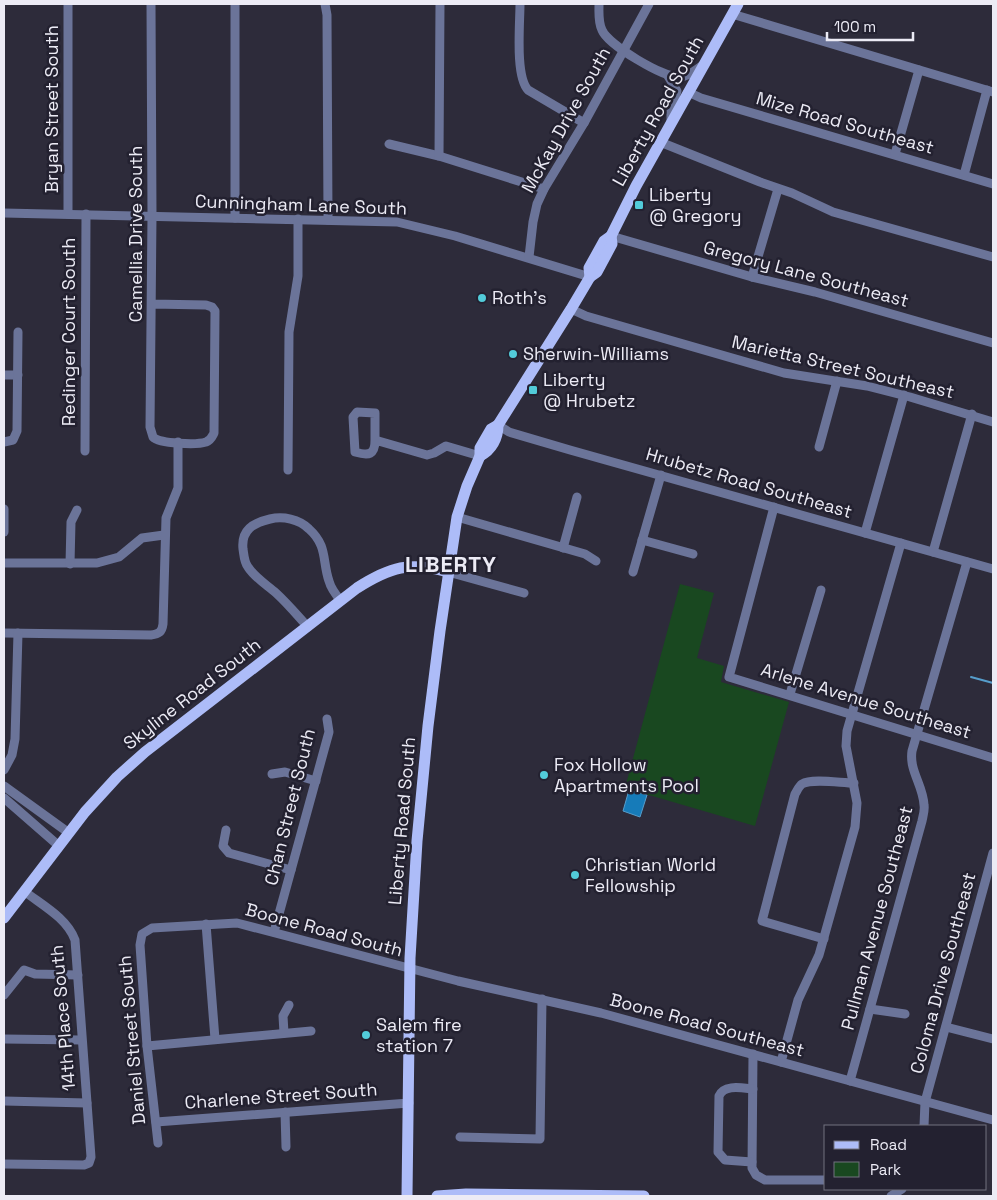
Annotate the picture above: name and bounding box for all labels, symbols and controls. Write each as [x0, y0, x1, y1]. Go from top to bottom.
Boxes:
scale bar [827, 10, 913, 42]
text: 100 m [834, 17, 876, 36]
street label: Bryan Street South [40, 25, 63, 193]
street label: Liberty Road South [607, 32, 708, 190]
street label: McKay Drive South [516, 43, 615, 197]
street label: Mize Road Southeast [753, 86, 937, 159]
street label: Camellia Drive South [124, 146, 147, 322]
place label: Liberty @ Gregory [649, 183, 742, 227]
street label: Cunningham Lane South [195, 189, 407, 220]
marker: Liberty @ Gregory [633, 199, 645, 211]
street label: Gregory Lane Southeast [701, 235, 911, 312]
street label: Redinger Court South [57, 238, 80, 426]
place label: Roth's [492, 286, 547, 309]
marker: Roth's [476, 292, 488, 304]
street label: Marietta Street Southeast [730, 330, 956, 403]
place label: Sherwin-Williams [523, 342, 669, 365]
marker: Sherwin-Williams [507, 348, 519, 360]
place label: Liberty @ Hrubetz [543, 368, 635, 412]
marker: Liberty @ Hrubetz [527, 384, 539, 396]
street label: Hrubetz Road Southeast [643, 442, 855, 523]
district label: LIBERTY [405, 550, 497, 578]
street label: Skyline Road South [118, 633, 265, 754]
street label: Arlene Avenue Southeast [758, 658, 974, 743]
street label: Chan Street South [259, 726, 320, 888]
street label: Liberty Road South [383, 736, 420, 906]
place label: Fox Hollow Apartments Pool [554, 753, 699, 797]
marker: Fox Hollow Apartments Pool [538, 769, 550, 781]
street label: Pullman Avenue Southeast [836, 803, 918, 1032]
place label: Christian World Fellowship [585, 853, 716, 897]
marker: Christian World Fellowship [569, 869, 581, 881]
street label: Coloma Drive Southeast [905, 870, 980, 1076]
street label: Boone Road South [243, 897, 405, 962]
street label: 14th Place South [45, 944, 80, 1092]
street label: Daniel Street South [113, 955, 150, 1125]
street label: Boone Road Southeast [607, 987, 807, 1062]
place label: Salem fire station 7 [376, 1013, 462, 1057]
marker: Salem fire station 7 [360, 1029, 372, 1041]
street label: Charlene Street South [184, 1077, 378, 1114]
legend [824, 1125, 987, 1190]
text: Road [870, 1135, 907, 1154]
text: Park [870, 1160, 901, 1179]

